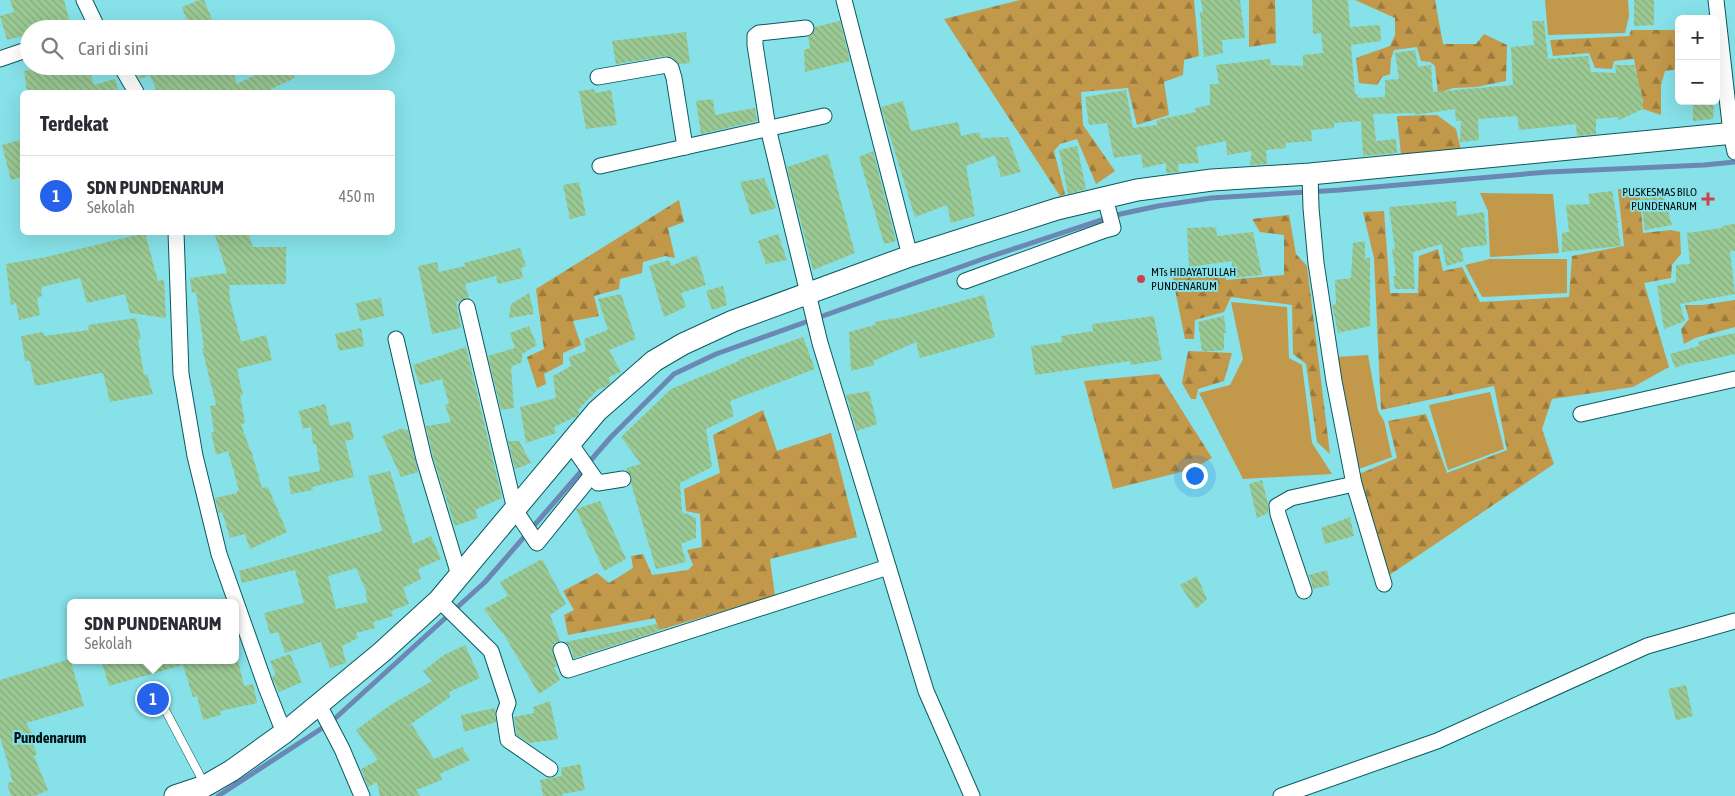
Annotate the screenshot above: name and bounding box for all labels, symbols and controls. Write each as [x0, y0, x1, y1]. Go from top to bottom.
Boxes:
map controls [1675, 15, 1720, 105]
button: + [1675, 15, 1720, 60]
search box [20, 20, 395, 75]
icon: search [38, 34, 66, 62]
text: Cari di sini [78, 37, 149, 59]
button: − [1675, 60, 1720, 105]
text: Terdekat [40, 111, 108, 135]
text: SDN PUNDENARUM [87, 176, 224, 198]
place label: PUSKESMAS BILO PUNDENARUM [1622, 185, 1697, 213]
text: 1 [52, 187, 60, 205]
text: 450 m [339, 187, 375, 205]
marker: PUSKESMAS BILO PUNDENARUM [1701, 192, 1715, 206]
text: Sekolah [87, 198, 135, 216]
place label: MTs HIDAYATULLAH PUNDENARUM [1151, 265, 1236, 293]
marker: MTs HIDAYATULLAH PUNDENARUM [1135, 273, 1147, 285]
your location [1182, 463, 1208, 489]
popup [67, 599, 239, 664]
text: SDN PUNDENARUM [85, 612, 221, 634]
text: Sekolah [85, 634, 132, 652]
pin: 1 [137, 680, 169, 718]
district label: Pundenarum [14, 729, 86, 746]

